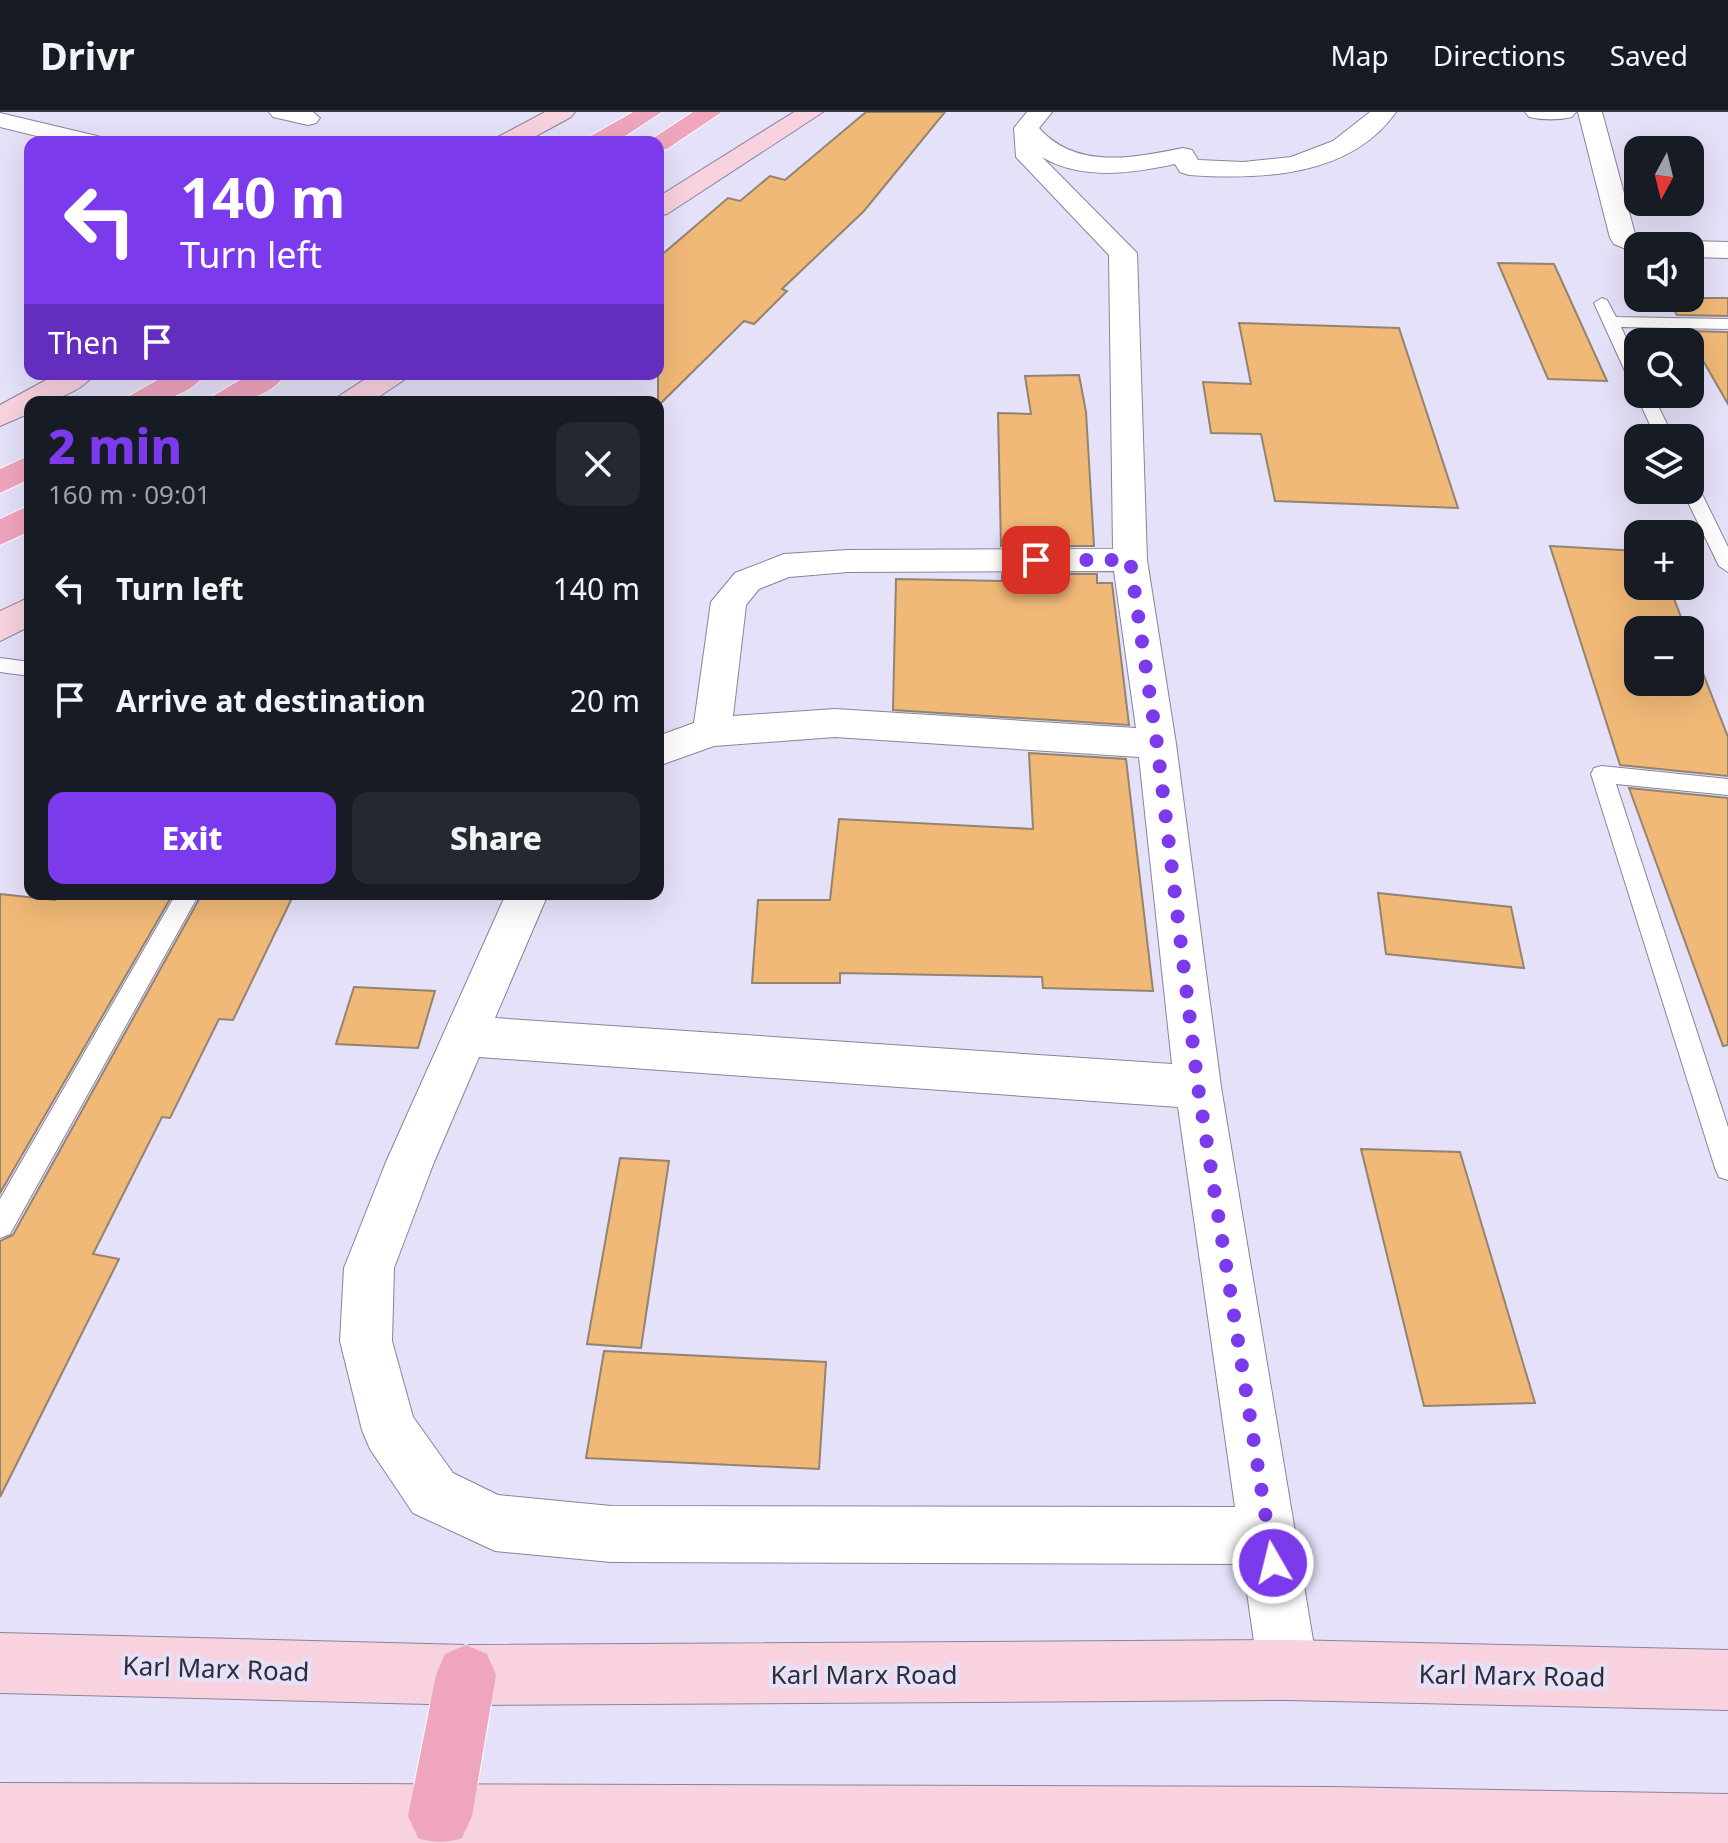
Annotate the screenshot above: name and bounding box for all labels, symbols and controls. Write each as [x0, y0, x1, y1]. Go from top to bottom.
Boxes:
text: Drivr [40, 29, 135, 81]
text: Map [1330, 36, 1389, 74]
text: Directions [1433, 36, 1566, 74]
text: Saved [1610, 36, 1688, 74]
north arrow [1624, 136, 1704, 216]
map controls [1624, 136, 1704, 696]
text: 140 m [180, 158, 345, 234]
icon: left [48, 168, 152, 272]
text: Turn left [180, 230, 322, 279]
button: sound [1624, 232, 1704, 312]
icon: arrive [135, 320, 179, 364]
text: Then [48, 322, 119, 363]
button: search [1624, 328, 1704, 408]
text: 2 min [48, 413, 182, 478]
button: close [556, 422, 640, 506]
button: layers [1624, 424, 1704, 504]
text: 160 m · 09:01 [48, 476, 211, 512]
button: + [1624, 520, 1704, 600]
pin [1002, 526, 1070, 594]
icon: arrive [1014, 538, 1058, 582]
icon: left [48, 566, 92, 610]
text: Turn left [116, 568, 244, 609]
text: 140 m [553, 568, 640, 609]
button: − [1624, 616, 1704, 696]
icon: arrive [48, 678, 92, 722]
text: Arrive at destination [116, 680, 426, 721]
text: 20 m [570, 680, 640, 721]
button: Exit [48, 792, 336, 884]
button: Share [352, 792, 640, 884]
position arrow [1231, 1521, 1315, 1605]
street label: Karl Marx Road [122, 1647, 310, 1689]
street label: Karl Marx Road [1418, 1655, 1606, 1695]
street label: Karl Marx Road [771, 1656, 957, 1692]

